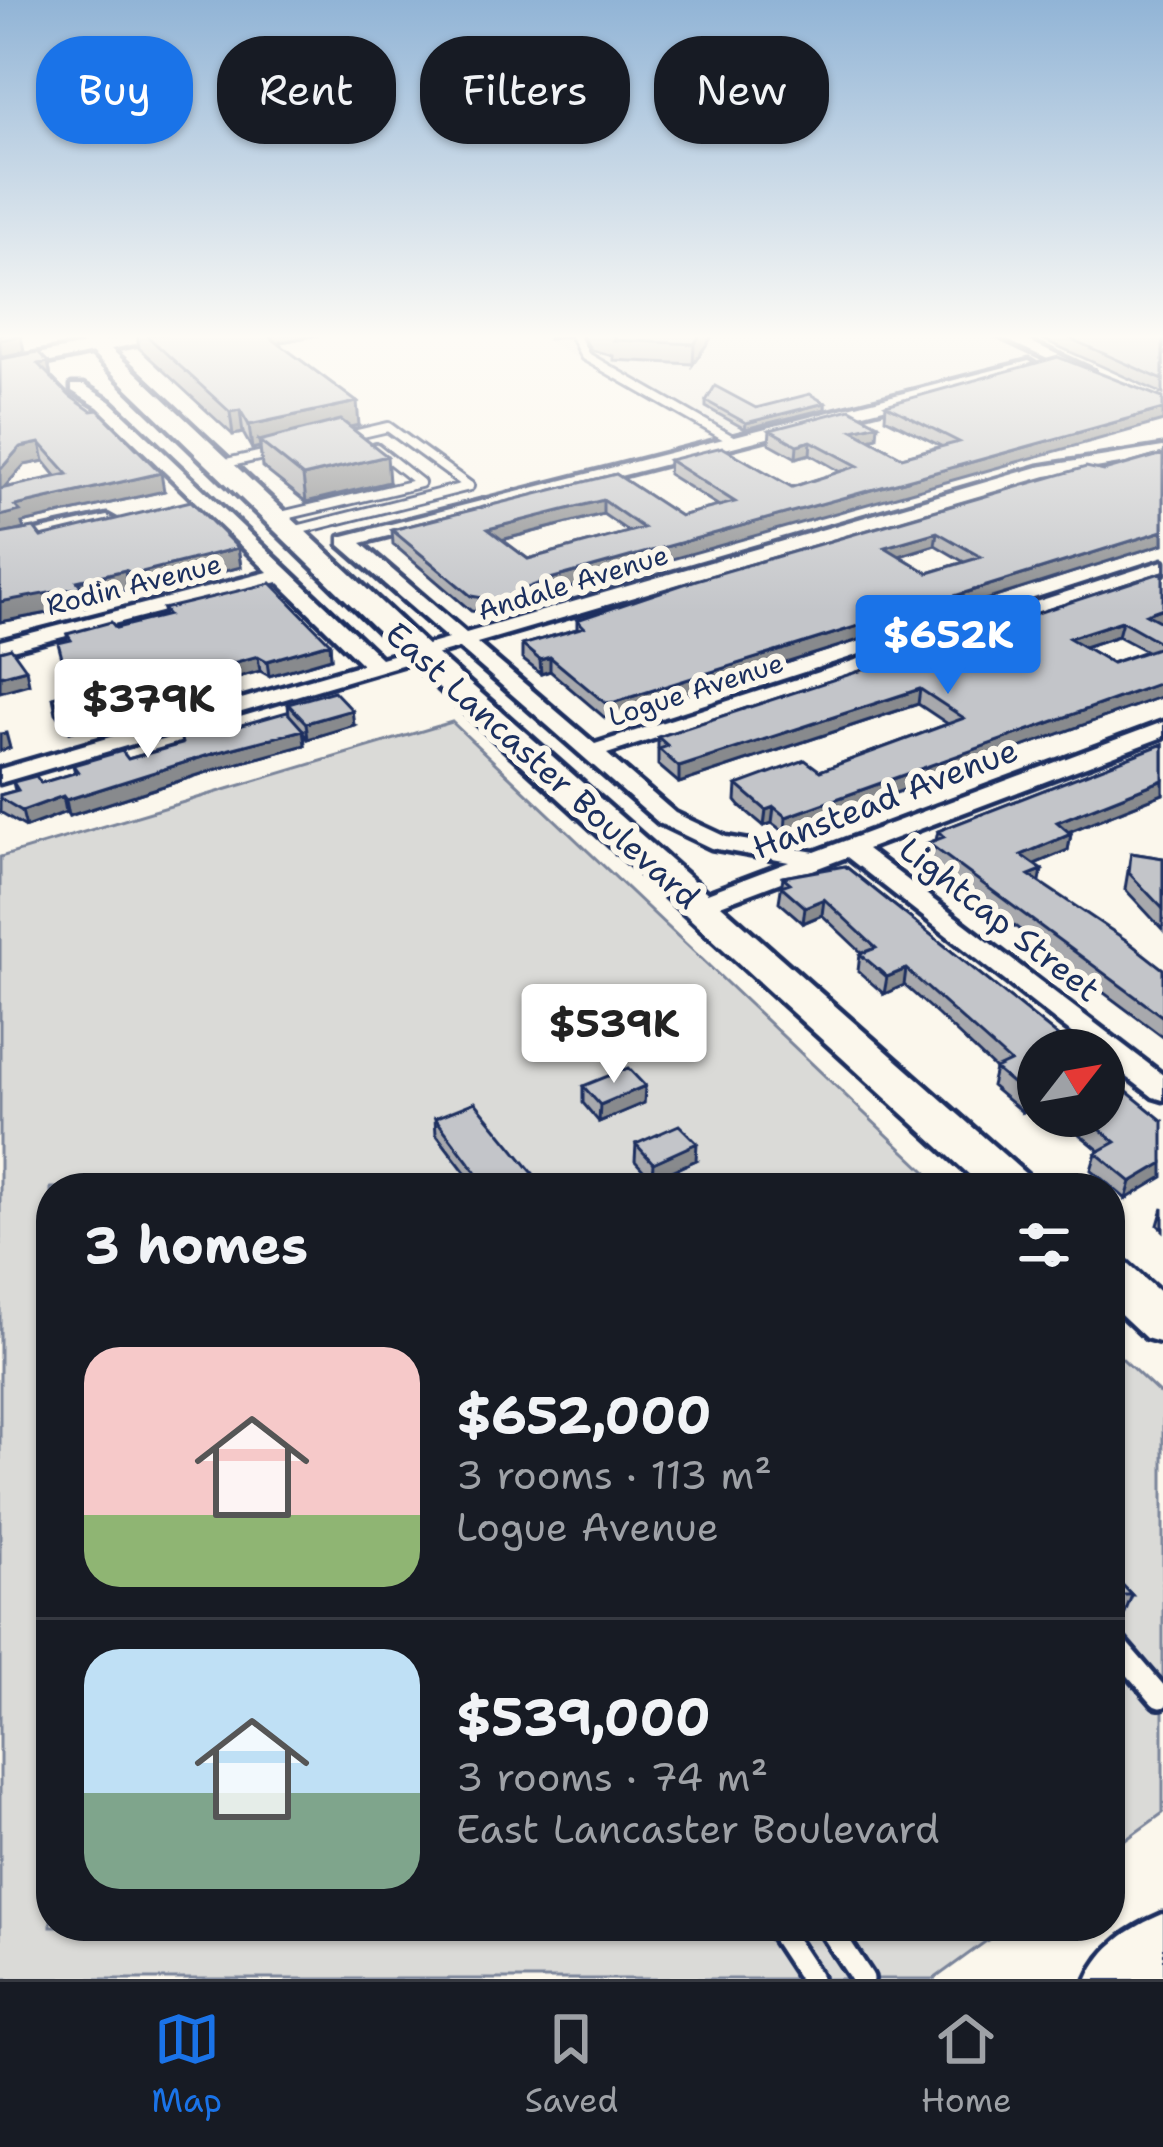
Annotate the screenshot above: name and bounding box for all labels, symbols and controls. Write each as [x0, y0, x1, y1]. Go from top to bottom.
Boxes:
chip: Buy [36, 36, 193, 144]
chip: Rent [217, 36, 396, 144]
chip: Filters [420, 36, 630, 144]
chip: New [654, 36, 829, 144]
street label: Andale Avenue [473, 536, 673, 629]
street label: Rodin Avenue [42, 545, 225, 624]
pin: $652K [864, 595, 1032, 697]
text: $652K [883, 608, 1013, 660]
street label: East Lancaster Boulevard [376, 612, 710, 919]
street label: Logue Avenue [604, 644, 788, 735]
pin: $379K [64, 659, 232, 761]
text: $379K [81, 672, 215, 724]
street label: Hanstead Avenue [746, 727, 1024, 870]
street label: Lightcap Street [890, 827, 1109, 1012]
pin: $539K [530, 984, 698, 1086]
text: $539K [549, 997, 679, 1049]
north arrow [1017, 1029, 1125, 1137]
map controls [1017, 1029, 1125, 1137]
text: 3 homes [84, 1211, 308, 1279]
icon: filters [1011, 1212, 1077, 1278]
text: $652,000 [456, 1381, 711, 1449]
icon: home [180, 1395, 324, 1539]
text: 3 rooms · 113 m² [456, 1449, 772, 1501]
text: Logue Avenue [456, 1501, 719, 1553]
text: $539,000 [456, 1683, 711, 1751]
icon: home [180, 1697, 324, 1841]
text: 3 rooms · 74 m² [456, 1751, 768, 1803]
text: East Lancaster Boulevard [456, 1803, 940, 1855]
tab: Map [151, 2006, 222, 2123]
tab: Saved [525, 2006, 618, 2123]
tab: Home [921, 2006, 1012, 2123]

